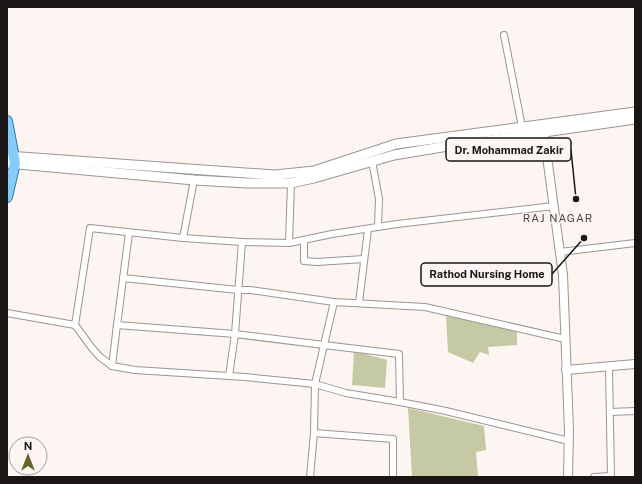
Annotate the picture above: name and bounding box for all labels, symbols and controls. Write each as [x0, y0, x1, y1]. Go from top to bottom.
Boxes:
callout: Dr. Mohammad Zakir [446, 138, 571, 161]
text: Dr. Mohammad Zakir [455, 144, 564, 156]
district label: RAJ NAGAR [523, 212, 593, 224]
callout: Rathod Nursing Home [421, 263, 552, 286]
text: Rathod Nursing Home [429, 268, 545, 280]
north arrow [8, 436, 48, 476]
text: N [24, 440, 32, 452]

